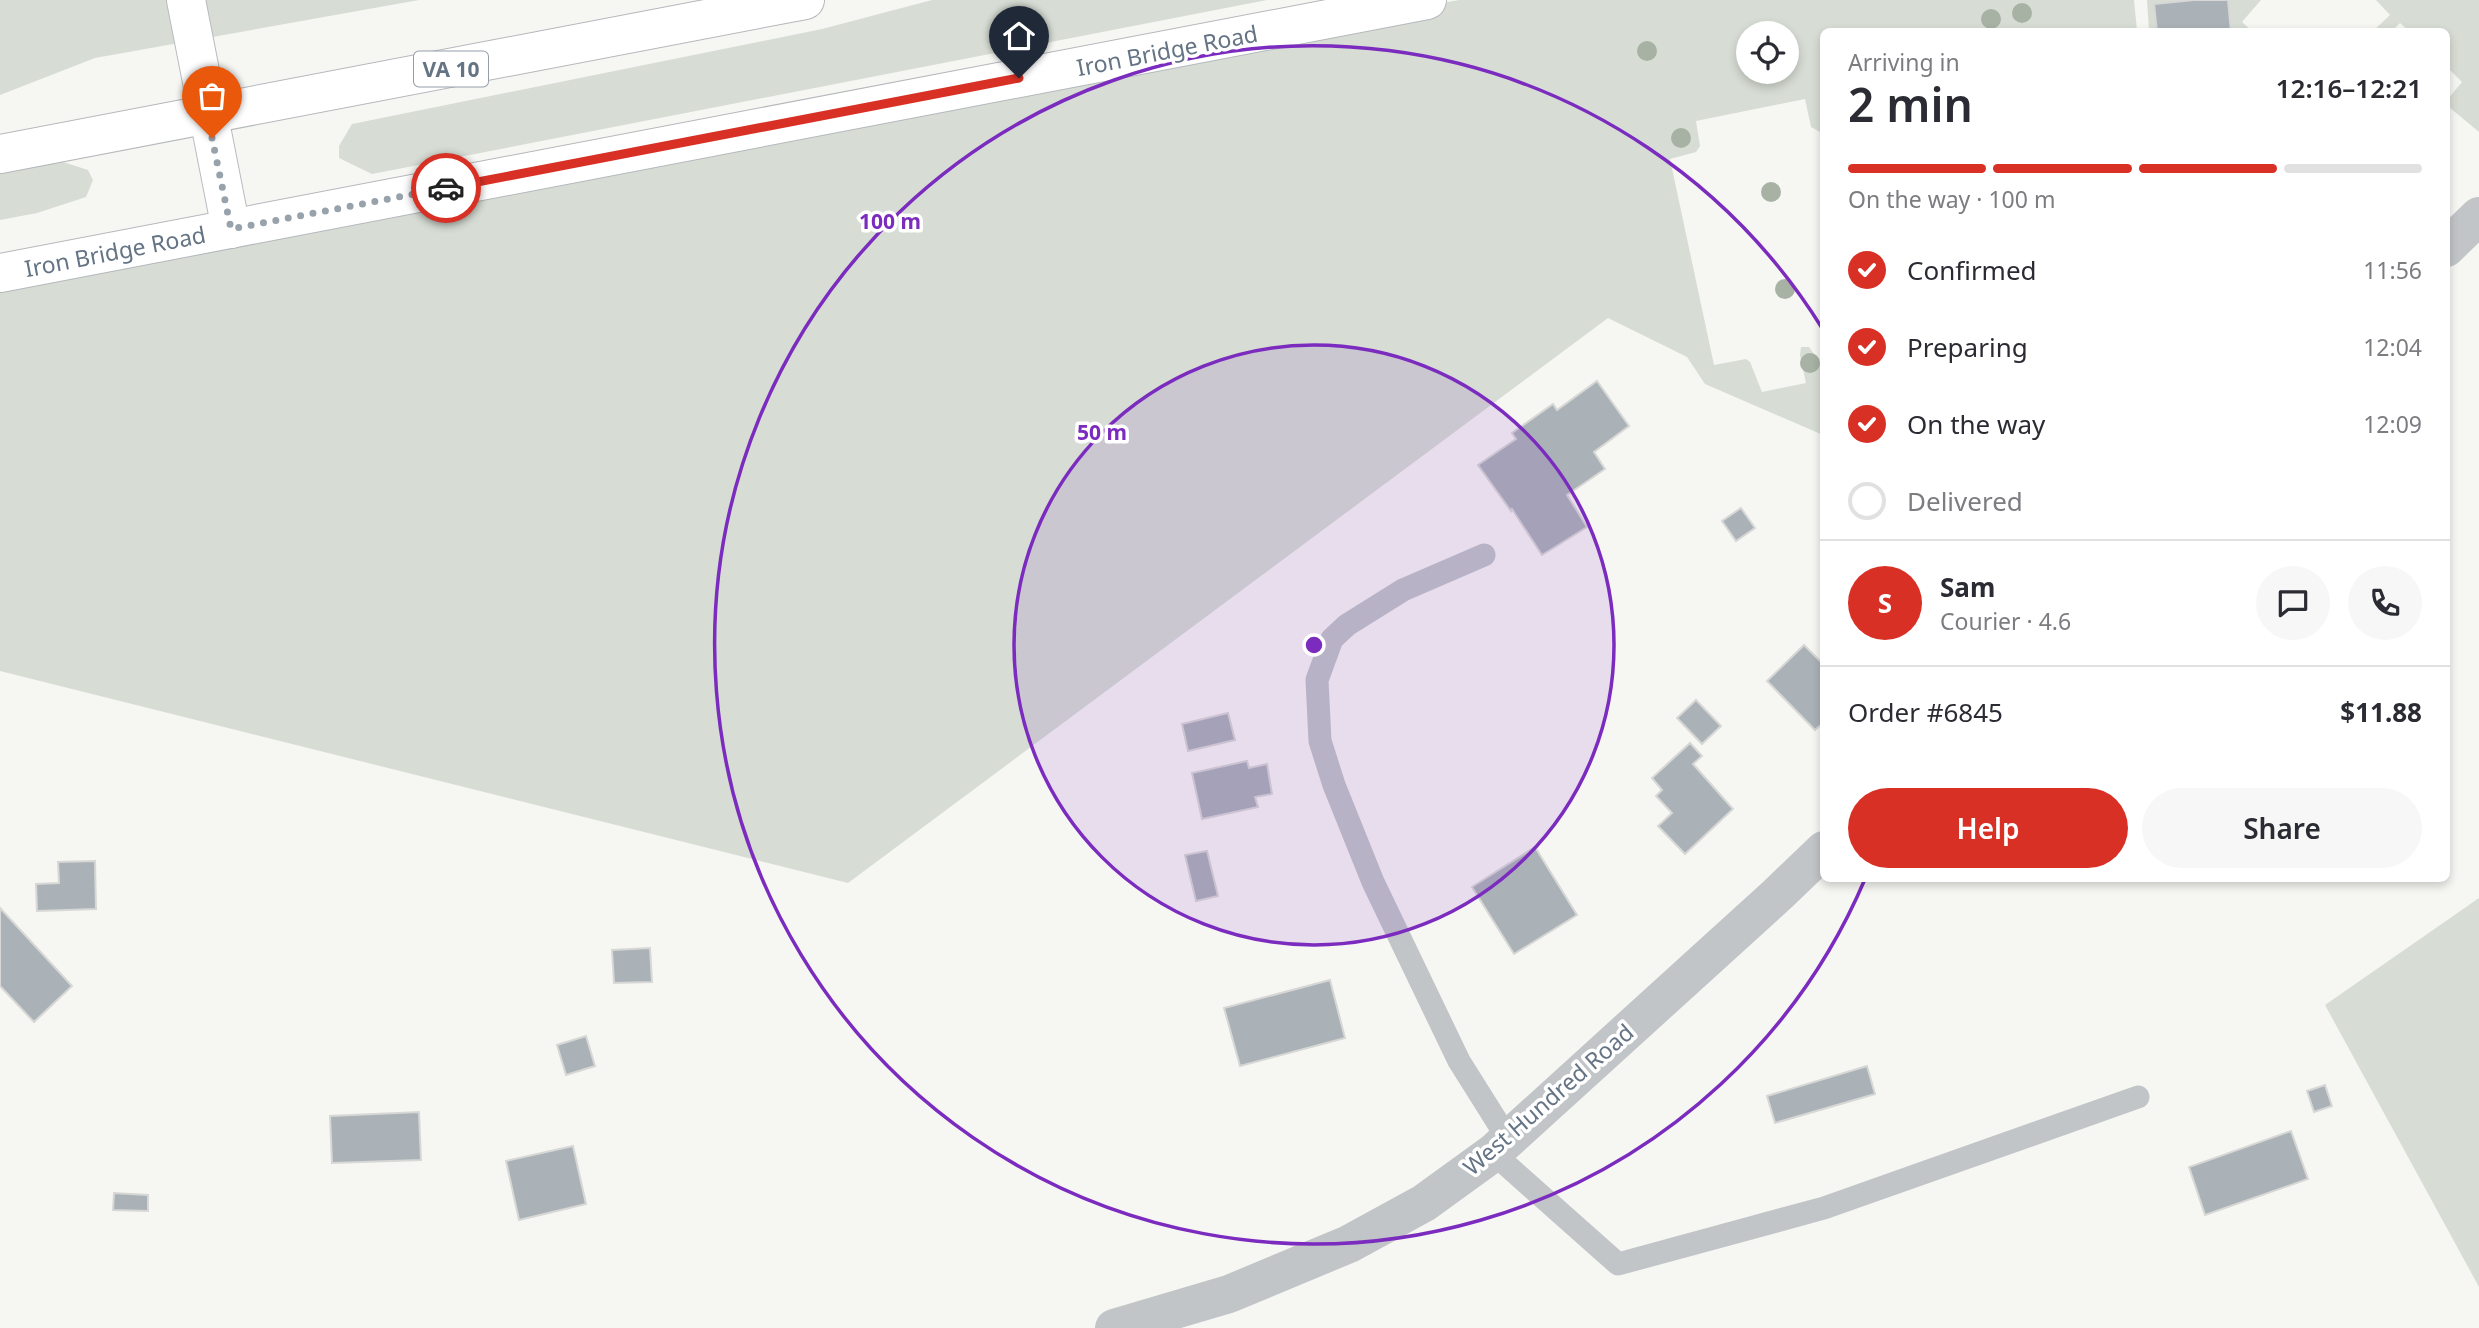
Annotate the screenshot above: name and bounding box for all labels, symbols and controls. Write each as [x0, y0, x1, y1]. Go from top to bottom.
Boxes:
pin [989, 6, 1049, 78]
icon: home [1000, 17, 1038, 55]
street label: Iron Bridge Road [1074, 17, 1260, 83]
map controls [1736, 21, 1799, 84]
button: locate [1736, 21, 1799, 84]
text: Arriving in [1848, 46, 1960, 78]
road number: VA 10 [414, 52, 488, 86]
pin [182, 66, 242, 138]
text: 12:16–12:21 [2276, 70, 2422, 106]
text: 2 min [1848, 73, 1973, 135]
icon: bag [193, 77, 231, 115]
courier [411, 153, 481, 223]
icon: car [427, 169, 465, 207]
text: On the way · 100 m [1848, 183, 2055, 215]
text: 100 m [859, 207, 921, 235]
street label: Iron Bridge Road [22, 218, 208, 284]
icon: check [1848, 251, 1886, 289]
text: Confirmed [1907, 252, 2037, 288]
text: 11:56 [2363, 254, 2422, 286]
icon: check [1848, 328, 1886, 366]
text: Preparing [1907, 329, 2028, 365]
text: 12:04 [2363, 331, 2422, 363]
icon: check [1848, 405, 1886, 443]
text: On the way [1907, 406, 2045, 442]
text: 12:09 [2363, 408, 2422, 440]
text: 50 m [1077, 418, 1127, 446]
text: Delivered [1907, 483, 2023, 519]
button: chat [2256, 566, 2330, 640]
button: phone [2348, 566, 2422, 640]
text: Sam [1940, 569, 1995, 605]
text: S [1878, 585, 1892, 621]
text: Courier · 4.6 [1940, 605, 2071, 637]
centre of rings [1302, 633, 1326, 657]
text: Order #6845 [1848, 694, 2003, 730]
text: $11.88 [2340, 694, 2422, 730]
button: Help [1848, 788, 2128, 868]
button: Share [2142, 788, 2422, 868]
street label: West Hundred Road [1456, 1016, 1640, 1182]

